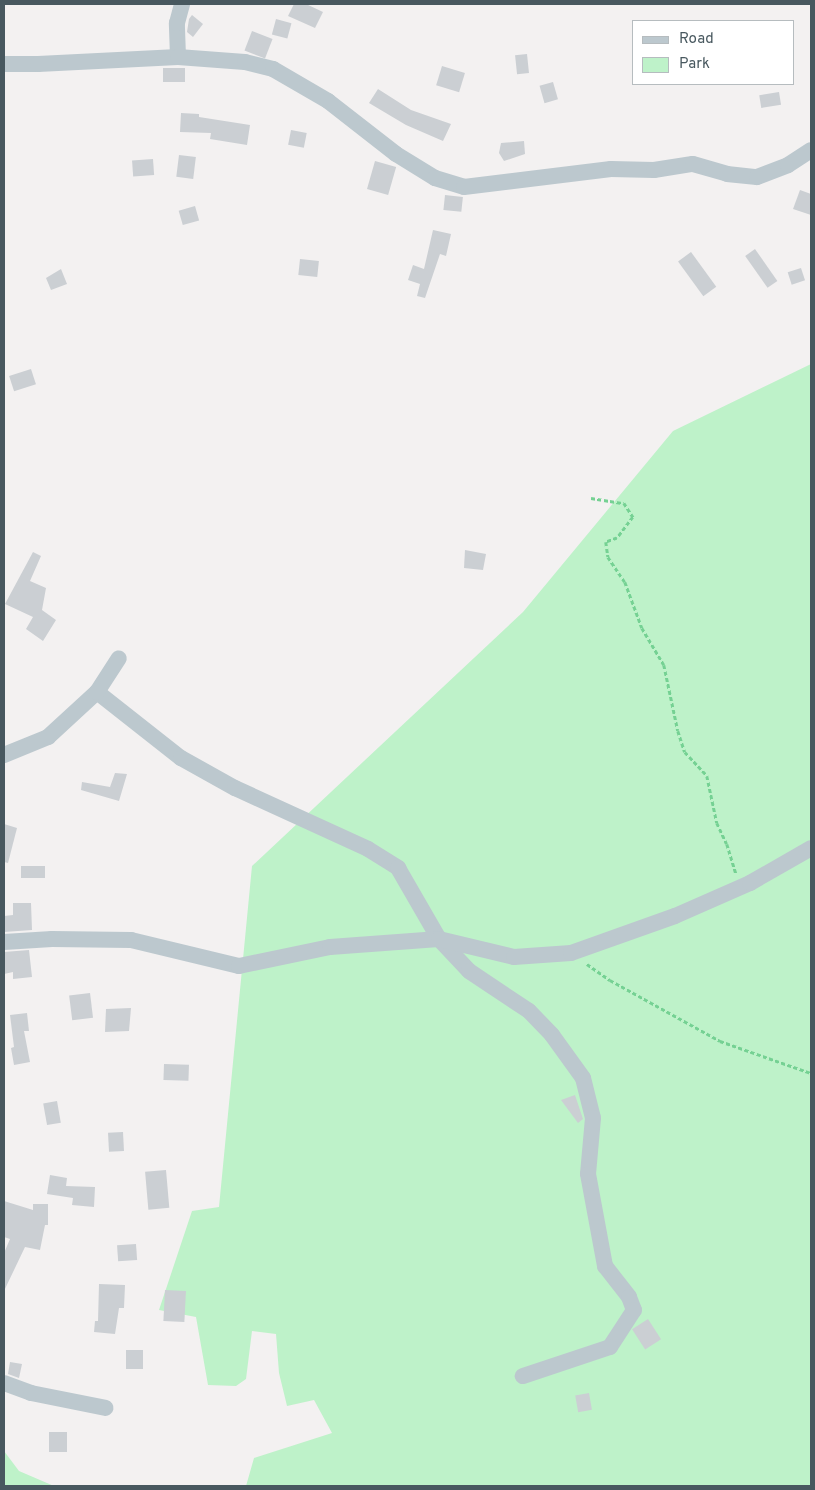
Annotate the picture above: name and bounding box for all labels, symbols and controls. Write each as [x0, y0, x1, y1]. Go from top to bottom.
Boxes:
legend [632, 20, 795, 85]
text: Road [679, 30, 714, 49]
text: Park [679, 55, 710, 74]

